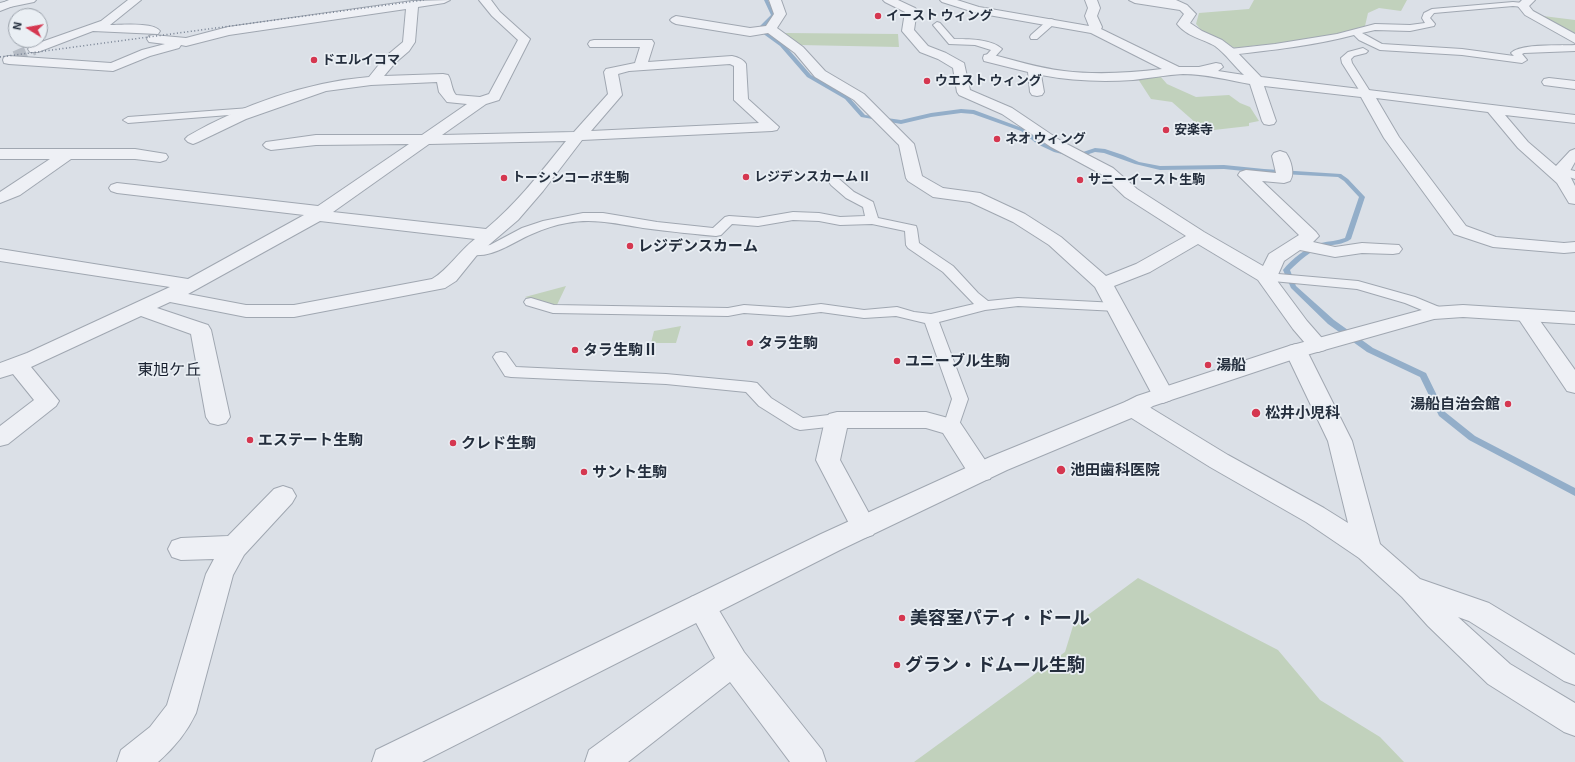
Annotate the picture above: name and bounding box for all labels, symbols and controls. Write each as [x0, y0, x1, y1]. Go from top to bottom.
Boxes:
north arrow [8, 8, 48, 48]
place label: イースト ウィング [886, 8, 993, 24]
marker: イースト ウィング [873, 11, 883, 21]
text: N [10, 21, 24, 31]
place label: ドエルイコマ [322, 52, 400, 68]
marker: ドエルイコマ [309, 55, 319, 65]
place label: ウエスト ウィング [935, 73, 1042, 89]
marker: ウエスト ウィング [922, 76, 932, 86]
place label: 安楽寺 [1174, 122, 1213, 138]
marker: 安楽寺 [1161, 125, 1171, 135]
place label: ネオ ウィング [1005, 131, 1086, 147]
marker: ネオ ウィング [992, 134, 1002, 144]
place label: レジデンスカームⅡ [754, 169, 871, 185]
place label: トーシンコーポ生駒 [512, 170, 629, 186]
marker: レジデンスカームⅡ [741, 172, 751, 182]
place label: サニーイースト生駒 [1088, 172, 1205, 188]
marker: トーシンコーポ生駒 [499, 173, 509, 183]
marker: サニーイースト生駒 [1075, 175, 1085, 185]
place label: レジデンスカーム [638, 237, 758, 255]
marker: レジデンスカーム [625, 241, 635, 251]
place label: タラ生駒 [758, 334, 818, 352]
marker: タラ生駒 [745, 338, 755, 348]
place label: タラ生駒Ⅱ [583, 341, 658, 359]
marker: タラ生駒Ⅱ [570, 345, 580, 355]
place label: ユニーブル生駒 [905, 352, 1010, 370]
marker: ユニーブル生駒 [892, 356, 902, 366]
place label: 湯船 [1216, 356, 1246, 374]
district label: 東旭ケ丘 [137, 360, 201, 380]
marker: 湯船 [1203, 360, 1213, 370]
place label: 湯船自治会館 [1410, 395, 1500, 413]
marker: 湯船自治会館 [1503, 399, 1513, 409]
place label: 松井小児科 [1265, 404, 1340, 422]
marker: 松井小児科 [1250, 407, 1262, 419]
place label: エステート生駒 [258, 431, 363, 449]
place label: クレド生駒 [461, 434, 536, 452]
marker: エステート生駒 [245, 435, 255, 445]
marker: クレド生駒 [448, 438, 458, 448]
place label: 池田歯科医院 [1070, 461, 1160, 479]
place label: サント生駒 [592, 463, 667, 481]
marker: 池田歯科医院 [1055, 464, 1067, 476]
marker: サント生駒 [579, 467, 589, 477]
place label: 美容室パティ・ドール [910, 607, 1090, 629]
marker: 美容室パティ・ドール [897, 613, 907, 623]
place label: グラン・ドムール生駒 [905, 654, 1085, 676]
marker: グラン・ドムール生駒 [892, 660, 902, 670]

